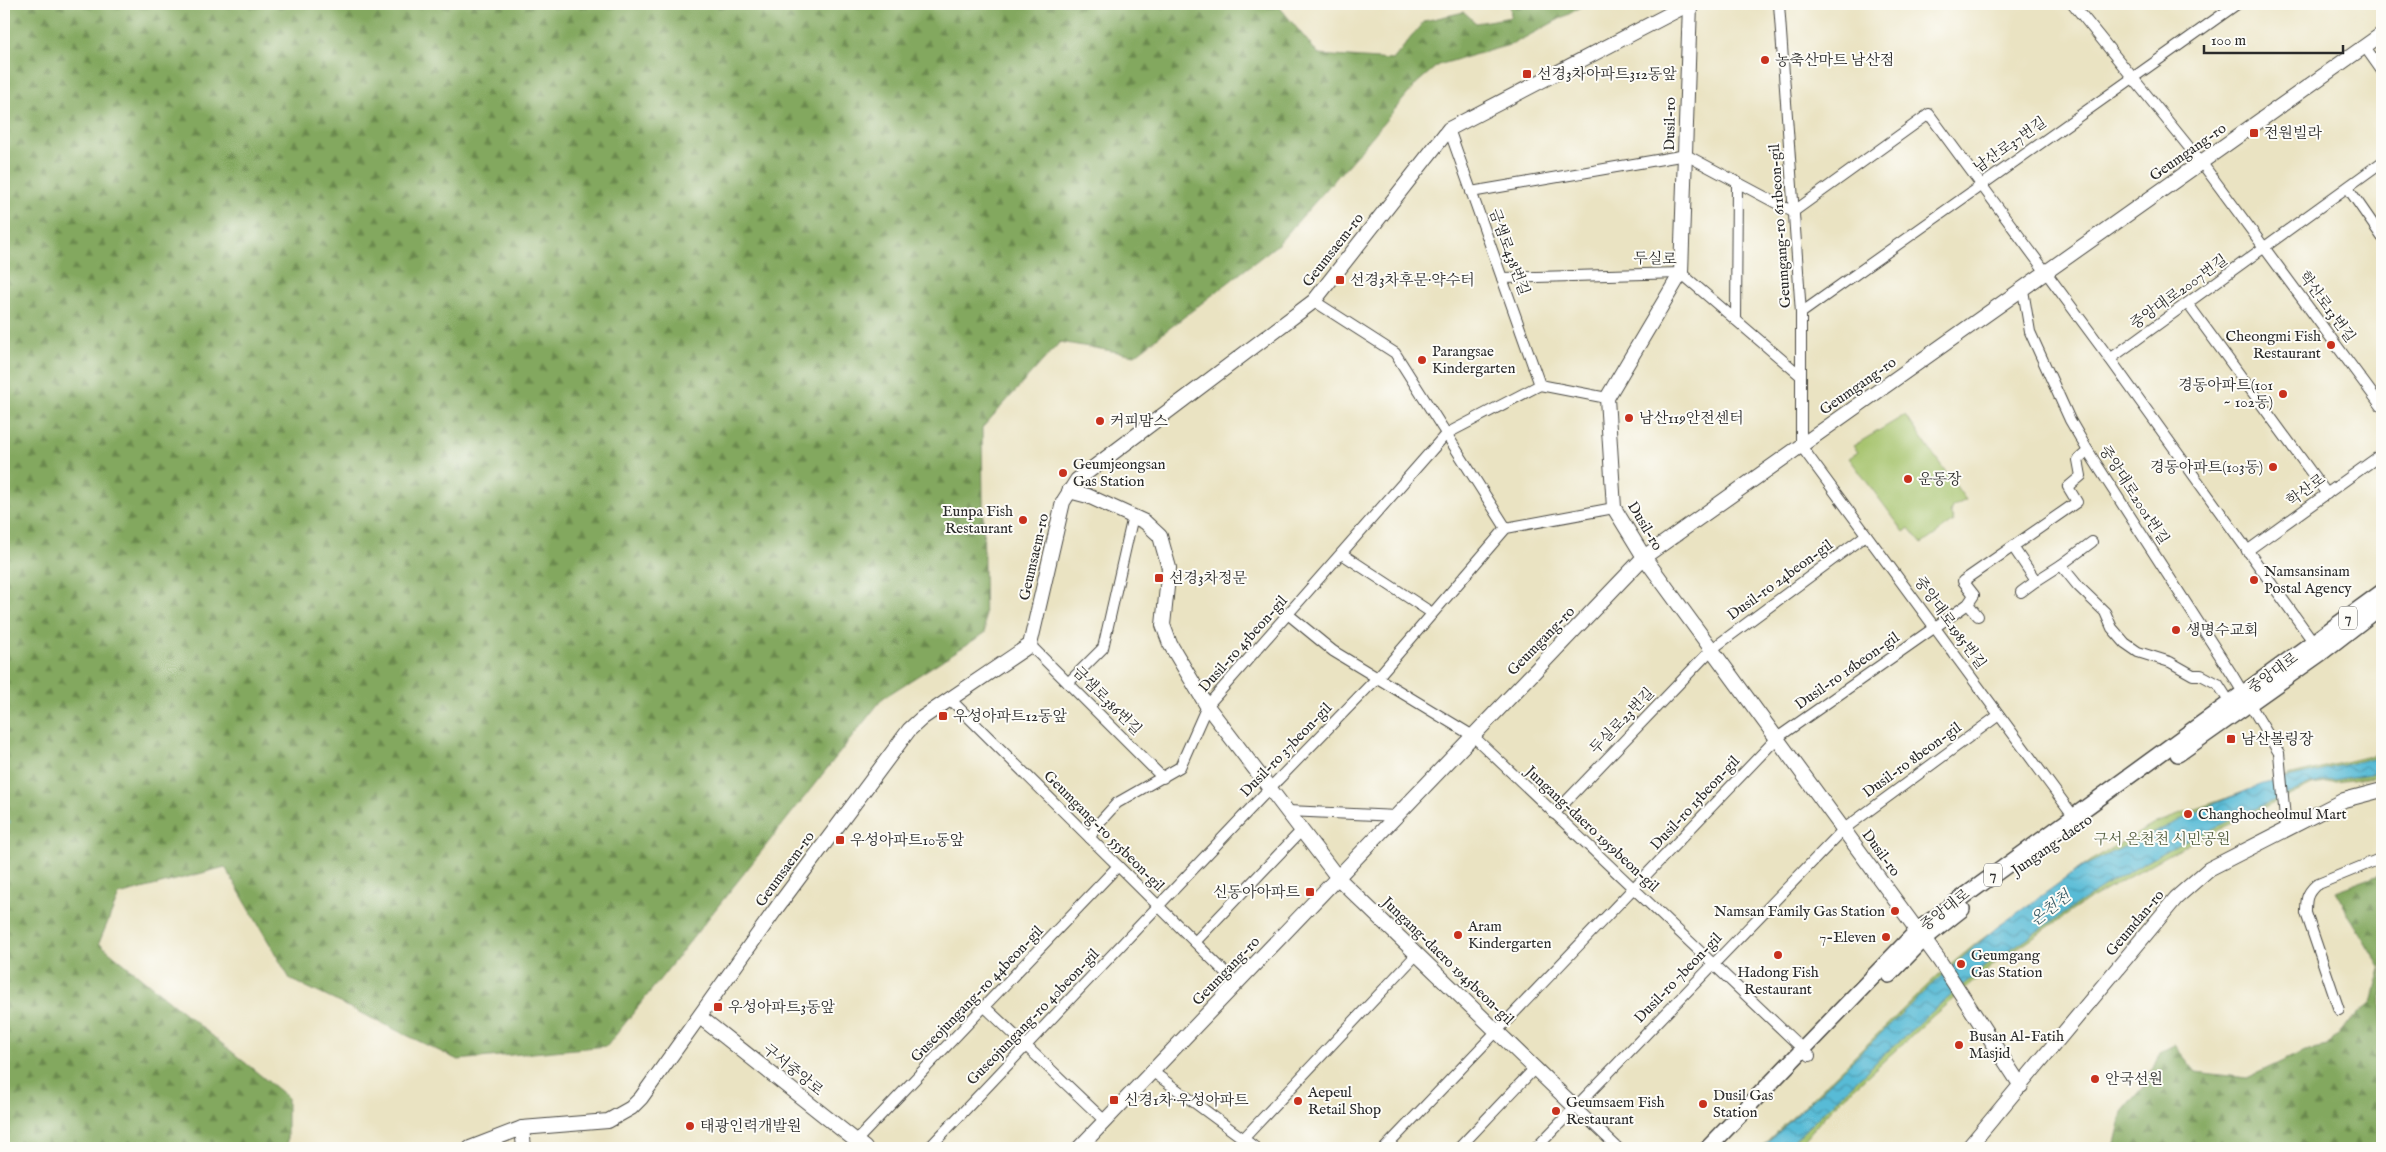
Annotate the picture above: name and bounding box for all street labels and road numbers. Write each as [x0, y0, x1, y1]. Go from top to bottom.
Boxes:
street label: Dusil-ro [1660, 97, 1680, 151]
street label: 남산로37번길 [1970, 113, 2050, 177]
street label: Geumgang-ro [2146, 119, 2230, 185]
street label: Geumgang-ro 611beon-gil [1765, 142, 1795, 309]
street label: 금샘로438번길 [1484, 206, 1534, 298]
street label: Geumsaem-ro [1298, 209, 1368, 291]
street label: 두실로 [1633, 249, 1677, 269]
street label: 중앙대로2007번길 [2127, 250, 2231, 334]
street label: 학산로13번길 [2295, 268, 2359, 346]
street label: Geumgang-ro [1816, 353, 1900, 419]
street label: 중앙대로2001번길 [2095, 442, 2173, 548]
street label: 학산로 [2283, 469, 2330, 510]
street label: Dusil-ro [1623, 498, 1667, 554]
street label: Geumsaem-ro [1015, 512, 1053, 602]
street label: Dusil-ro 24beon-gil [1724, 535, 1837, 625]
street label: 중앙대로1985번길 [1910, 573, 1990, 673]
street label: Dusil-ro 45beon-gil [1194, 591, 1292, 696]
street label: Geumgang-ro [1503, 602, 1579, 680]
road number: 7 [2339, 606, 2357, 630]
street label: Dusil-ro 16beon-gil [1791, 627, 1904, 714]
street label: 중앙대로 [2244, 648, 2302, 698]
street label: 금샘로386번길 [1068, 662, 1146, 740]
street label: 두실로23번길 [1586, 684, 1658, 758]
street label: Dusil-ro 37beon-gil [1236, 698, 1336, 801]
street label: Dusil-ro 8beon-gil [1859, 717, 1966, 802]
street label: Dusil-ro 15beon-gil [1646, 751, 1744, 854]
street label: Jungang-daero 1959beon-gil [1520, 761, 1663, 896]
street label: Geumgang-ro 555beon-gil [1040, 767, 1169, 896]
street label: Jungang-daero [2006, 810, 2096, 881]
street label: Dusil-ro [1858, 826, 1904, 880]
street label: Geumsaem-ro [751, 827, 819, 911]
road number: 7 [1984, 864, 2002, 886]
street label: 중앙대로 [1916, 884, 1974, 935]
street label: Geumdan-ro [2102, 886, 2168, 960]
street label: Jungang-daero 1945beon-gil [1377, 892, 1519, 1030]
street label: Guseojungang-ro 44beon-gil [907, 921, 1048, 1066]
street label: Dusil-ro 7beon-gil [1630, 928, 1727, 1027]
street label: Geumgang-ro [1188, 932, 1264, 1010]
street label: Guseojungang-ro 40beon-gil [963, 944, 1104, 1089]
street label: 구서중앙로 [759, 1040, 828, 1101]

